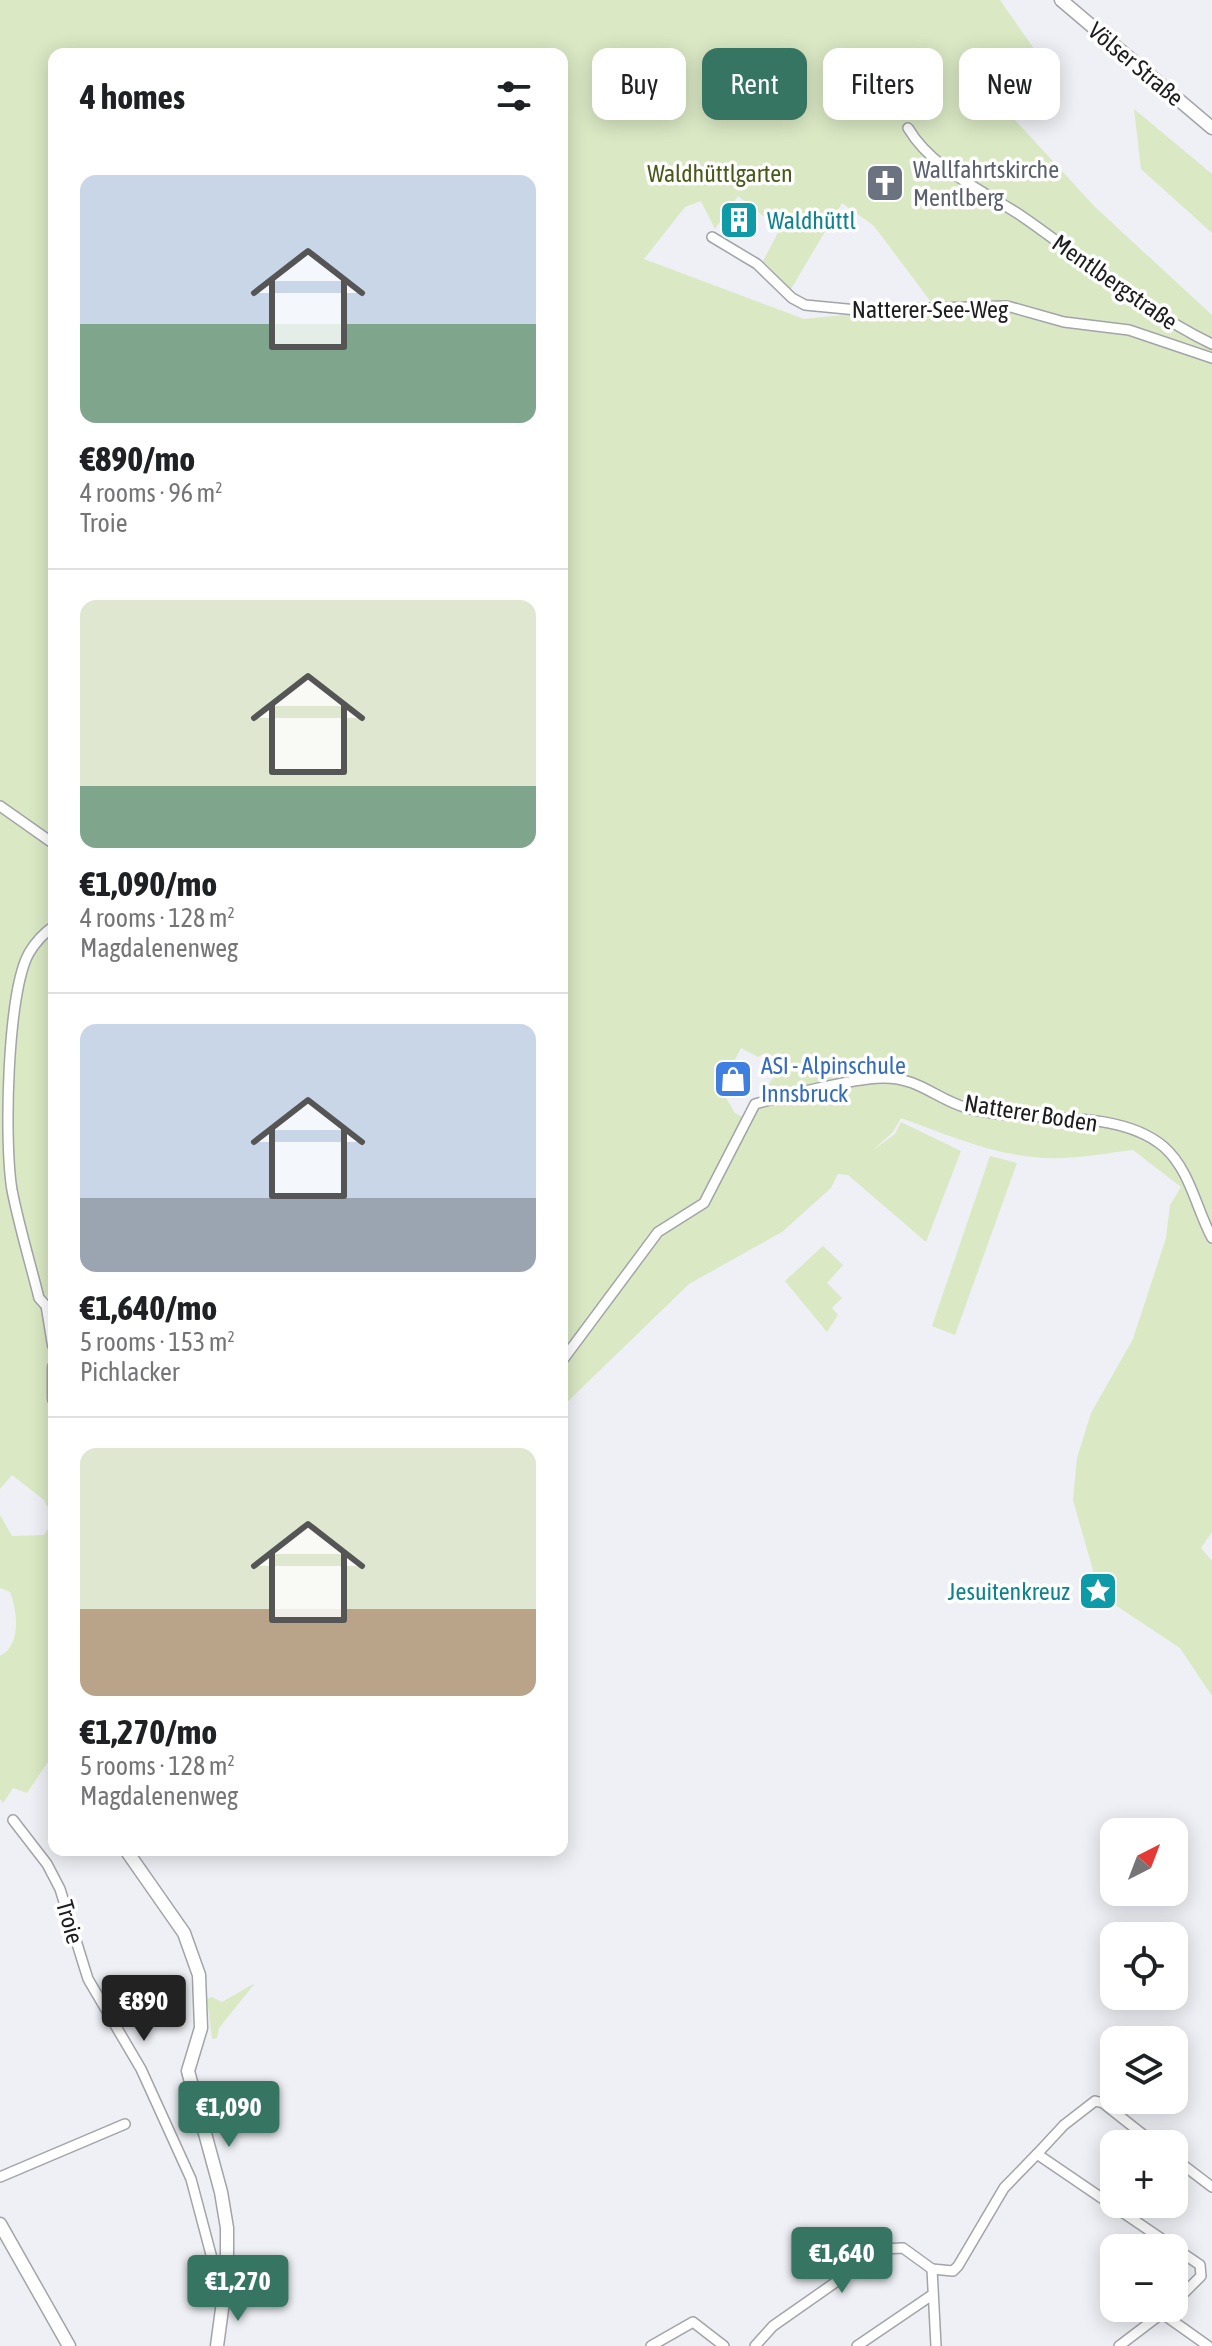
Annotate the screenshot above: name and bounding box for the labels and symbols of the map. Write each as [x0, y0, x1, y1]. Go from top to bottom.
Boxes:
street label: Völser Straße [1083, 17, 1189, 111]
place label: Wallfahrtskirche Mentlberg [913, 156, 1059, 211]
park label: Waldhüttlgarten [647, 160, 793, 187]
church icon: Wallfahrtskirche Mentlberg [864, 162, 906, 204]
building icon: Waldhüttl [718, 199, 760, 241]
place label: Waldhüttl [767, 207, 856, 234]
street label: Mentlbergstraße [1047, 229, 1183, 335]
street label: Natterer-See-Weg [852, 296, 1009, 323]
place label: ASI - Alpinschule Innsbruck [761, 1052, 906, 1107]
shop icon: ASI - Alpinschule Innsbruck [712, 1058, 754, 1100]
street label: Natterer Boden [962, 1089, 1100, 1137]
place icon: Jesuitenkreuz [1077, 1570, 1119, 1612]
place label: Jesuitenkreuz [948, 1578, 1070, 1605]
north arrow [1100, 1818, 1188, 1906]
street label: Troie [51, 1897, 89, 1947]
pin: €890 [97, 1975, 191, 2043]
pin: €1,090 [164, 2081, 294, 2149]
pin: €1,640 [777, 2227, 907, 2295]
pin: €1,270 [173, 2255, 303, 2323]

